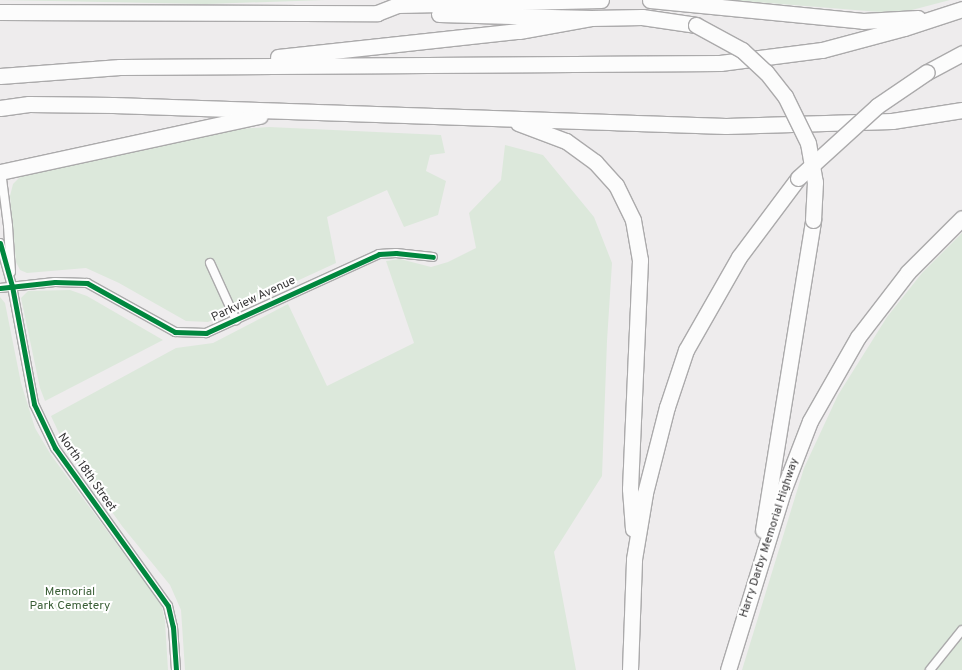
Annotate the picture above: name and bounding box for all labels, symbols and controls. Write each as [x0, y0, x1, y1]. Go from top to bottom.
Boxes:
street label: Parkview Avenue [209, 274, 299, 326]
street label: North 18th Street [54, 431, 118, 515]
street label: Harry Darby Memorial Highway [737, 456, 803, 620]
park label: Memorial Park Cemetery [30, 586, 110, 614]

